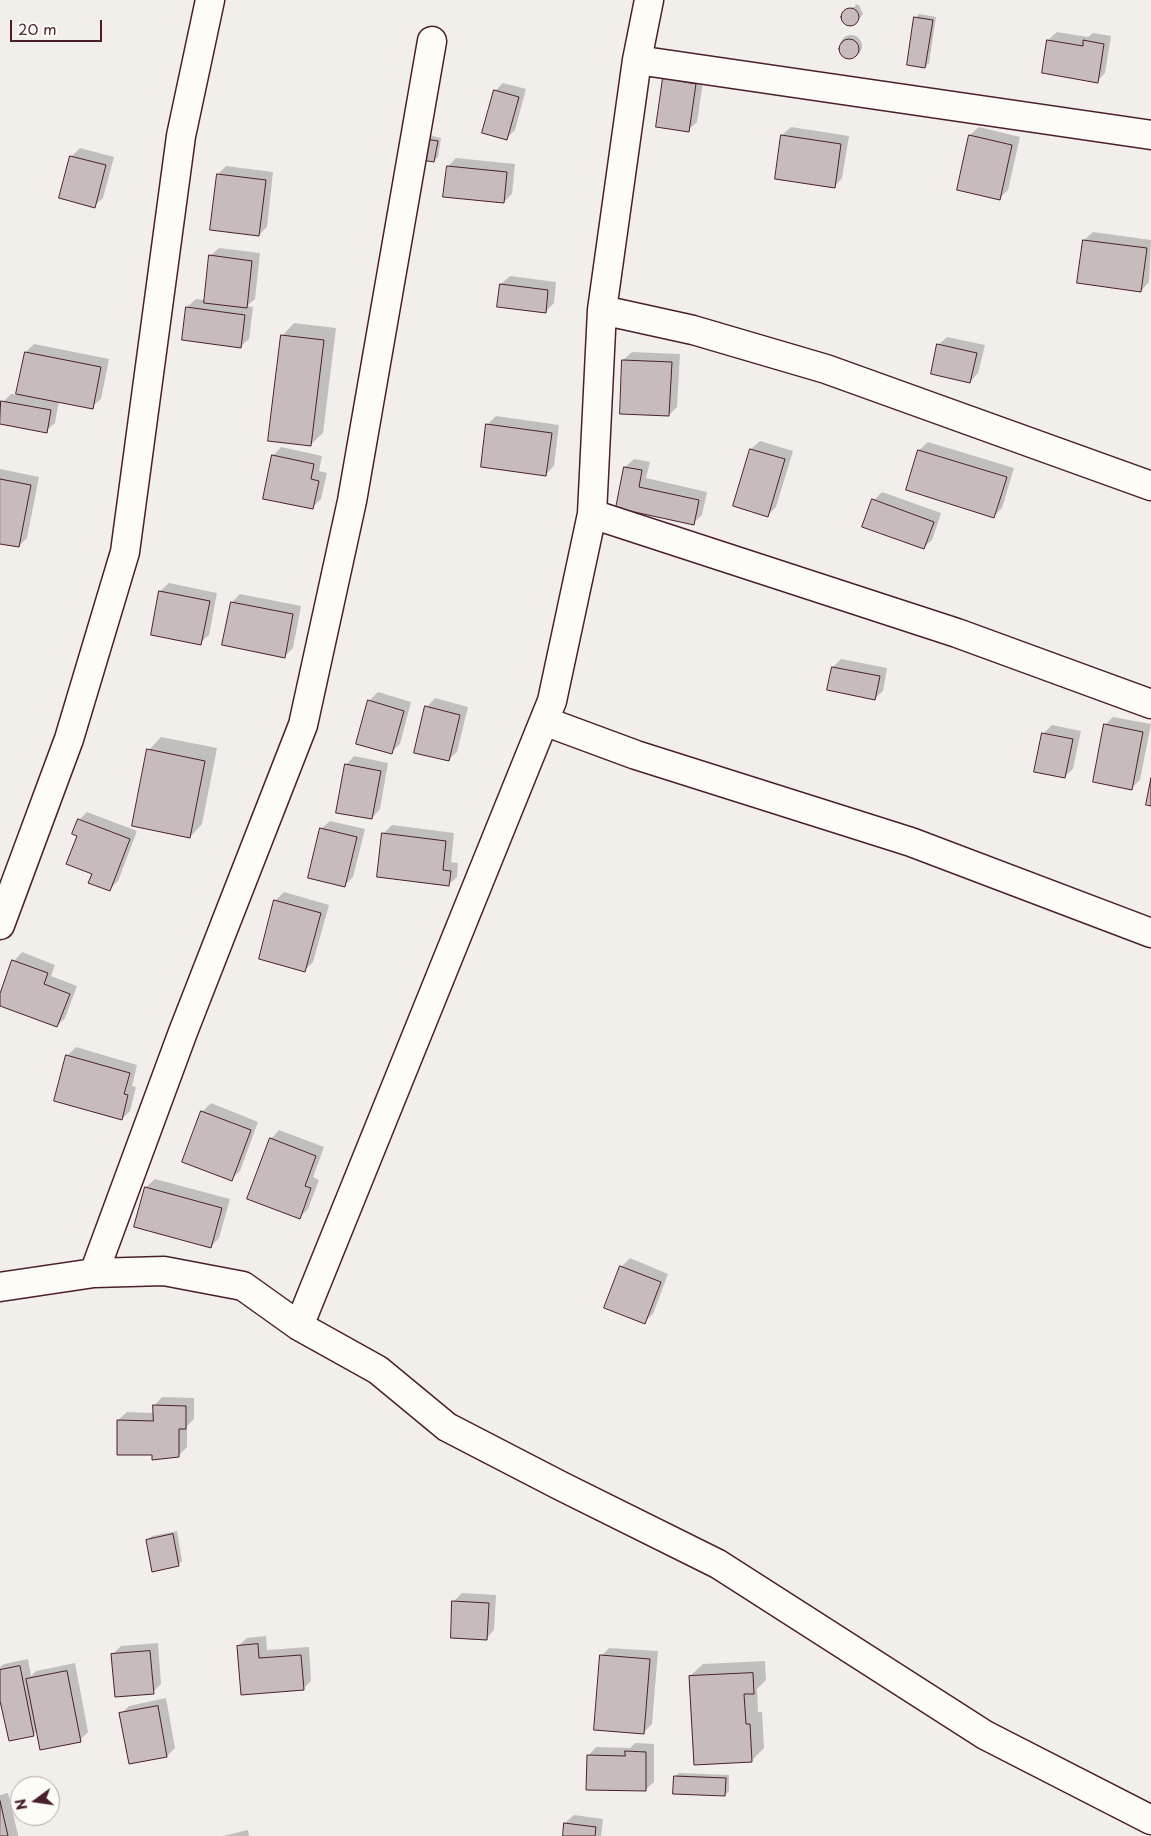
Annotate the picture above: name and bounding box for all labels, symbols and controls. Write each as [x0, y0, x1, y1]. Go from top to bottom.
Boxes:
scale bar [12, 10, 105, 42]
text: 20 m [18, 17, 57, 40]
north arrow [10, 1776, 60, 1826]
text: N [9, 1797, 32, 1812]

